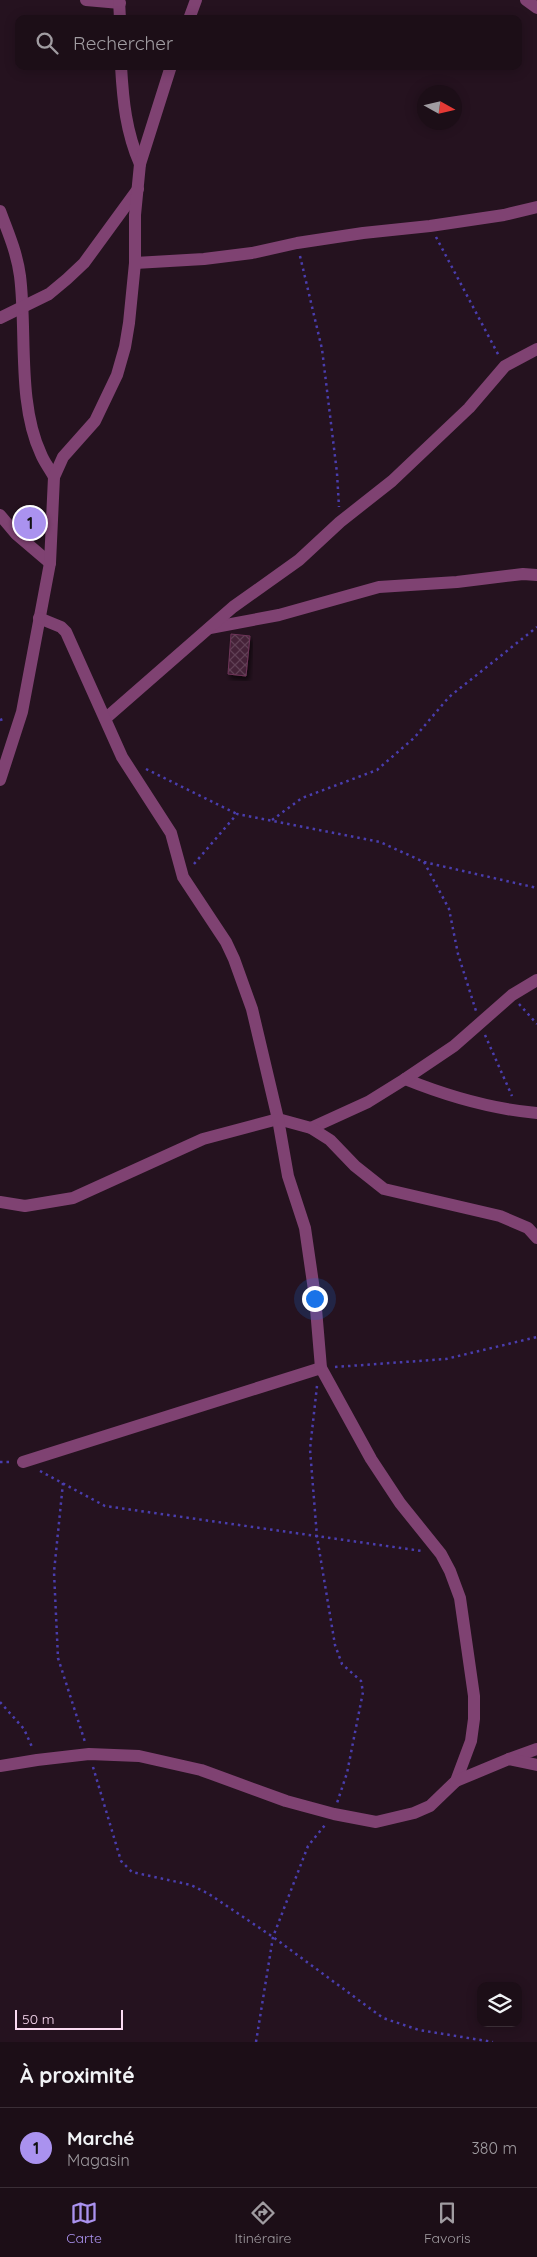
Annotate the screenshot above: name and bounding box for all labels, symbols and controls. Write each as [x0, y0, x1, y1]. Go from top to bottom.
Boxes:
search box [15, 15, 522, 70]
icon: search [33, 29, 61, 57]
text: Rechercher [73, 31, 173, 55]
north arrow [417, 85, 462, 130]
pin: 1 [14, 504, 46, 542]
your location [302, 1286, 328, 1312]
map controls [477, 1982, 522, 2027]
button: layers [477, 1982, 522, 2027]
scale bar [15, 2007, 122, 2030]
text: 50 m [22, 2010, 55, 2028]
text: À proximité [20, 2062, 135, 2088]
text: Marché [67, 2126, 135, 2150]
text: 1 [33, 2138, 39, 2158]
text: 380 m [471, 2138, 517, 2158]
text: Magasin [67, 2150, 130, 2170]
tab: Carte [66, 2199, 102, 2247]
tab: Itinéraire [234, 2199, 291, 2247]
tab: Favoris [424, 2199, 471, 2247]

